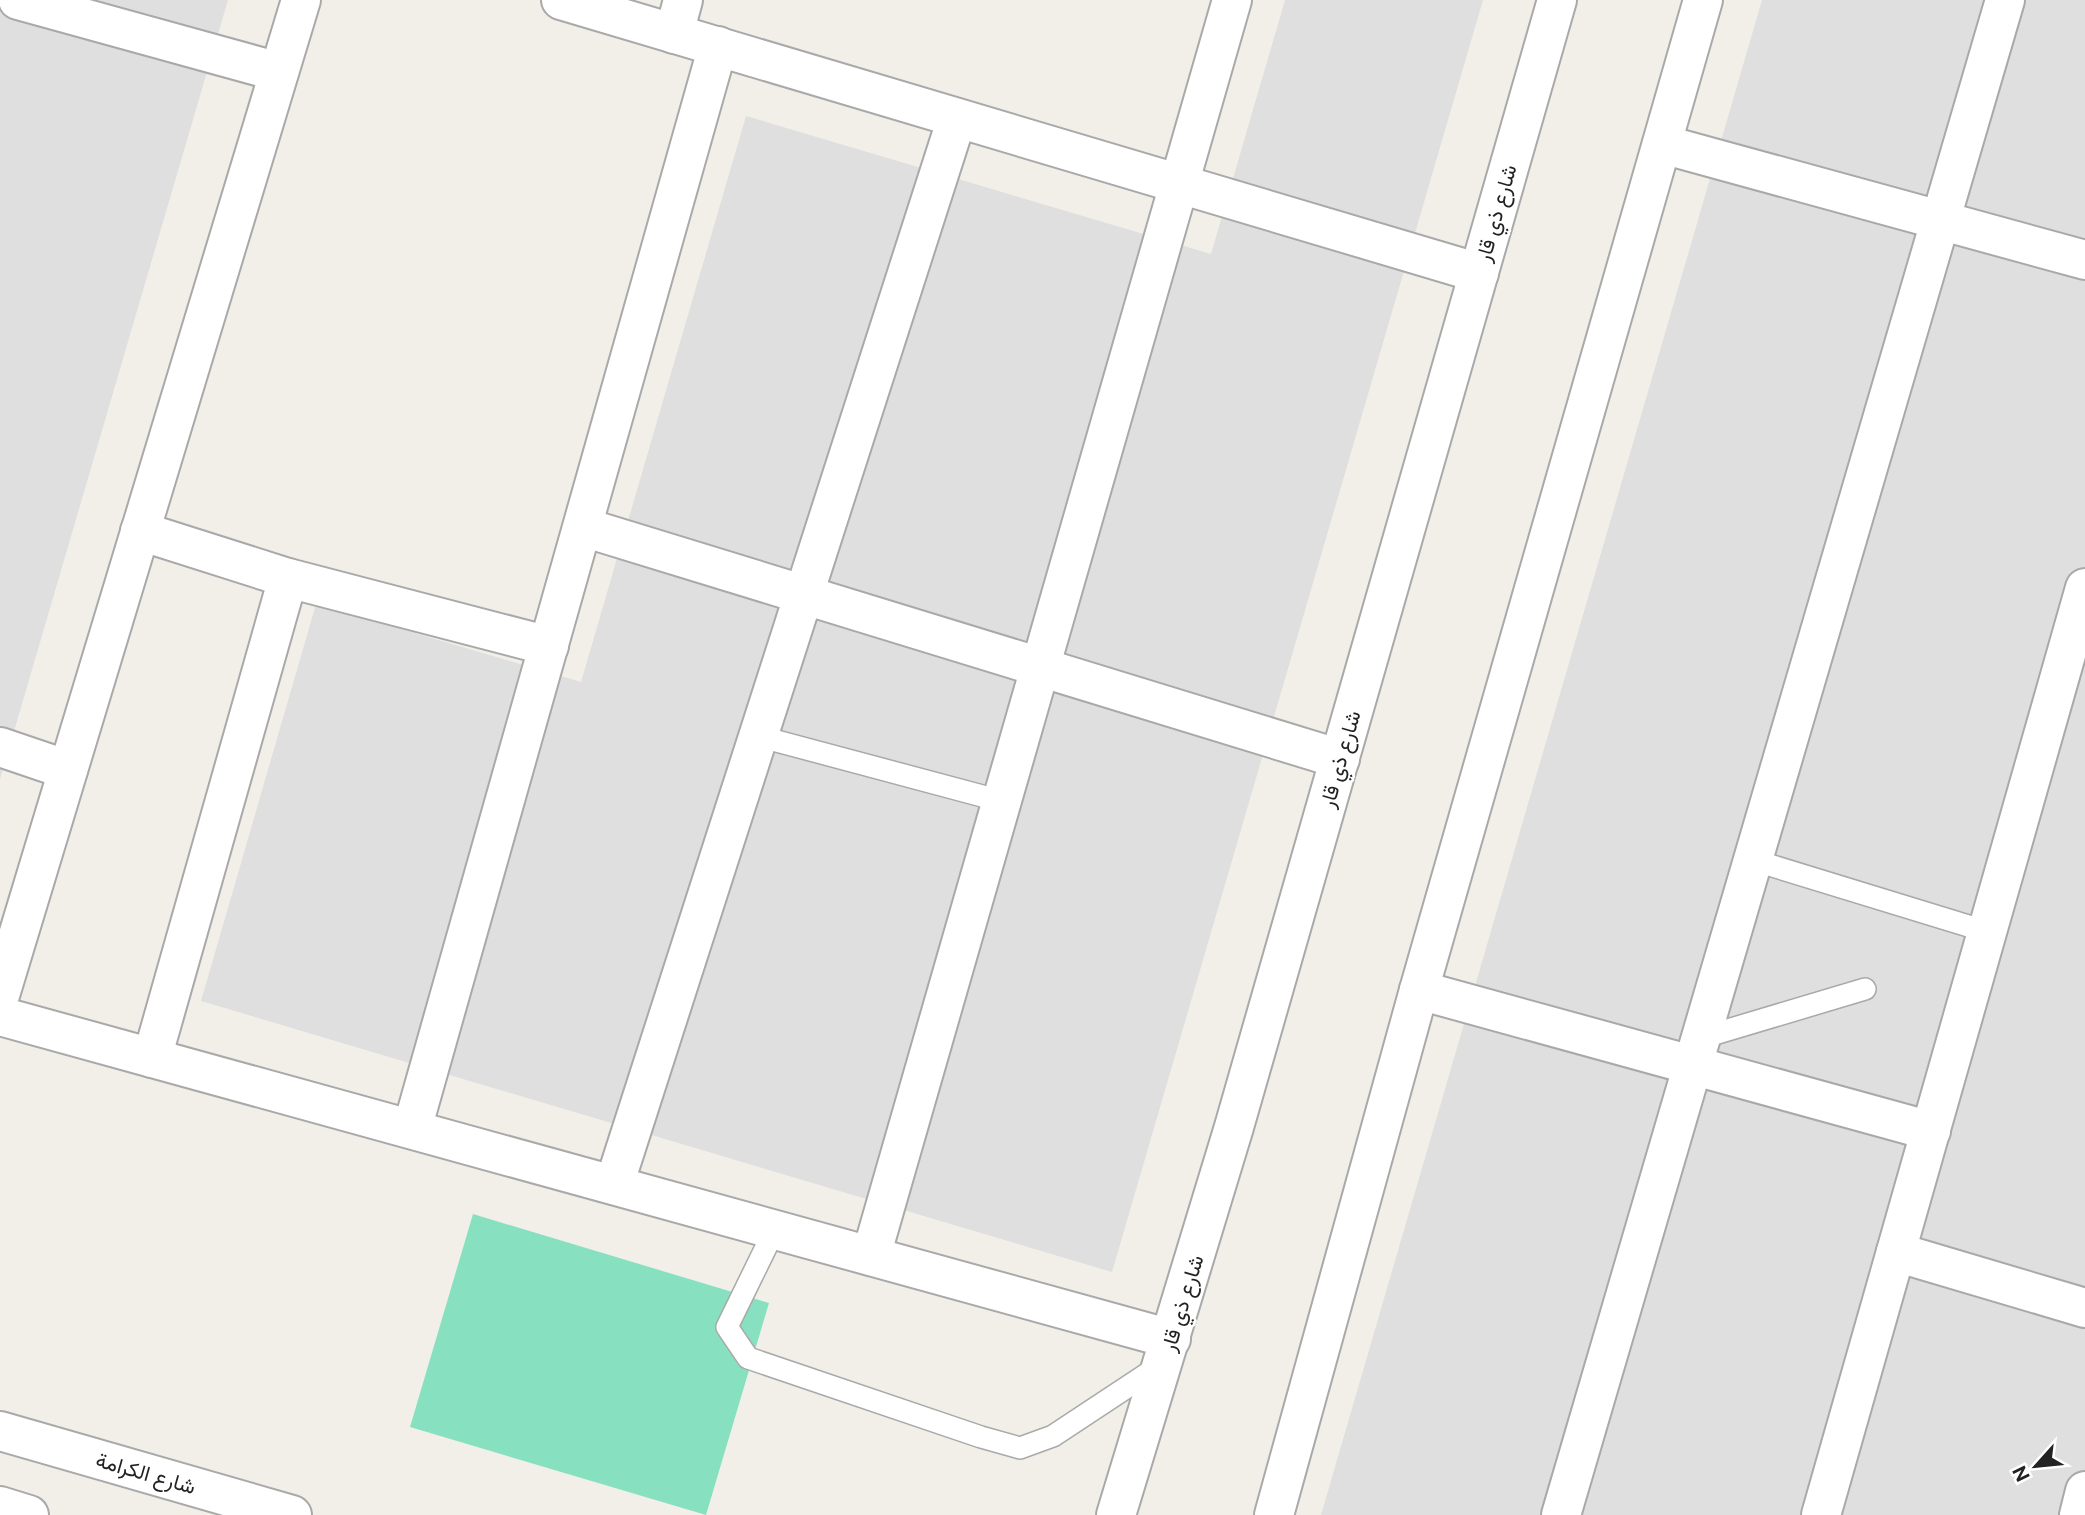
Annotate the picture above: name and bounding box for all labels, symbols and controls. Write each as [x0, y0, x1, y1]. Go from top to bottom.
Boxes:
street label: شارع ذي قار [1470, 162, 1527, 267]
street label: شارع ذي قار [1314, 708, 1371, 813]
street label: شارع ذي قار [1155, 1252, 1213, 1357]
north arrow [2001, 1431, 2071, 1501]
street label: شارع الكرامة [93, 1447, 199, 1501]
text: N [2008, 1462, 2034, 1485]

